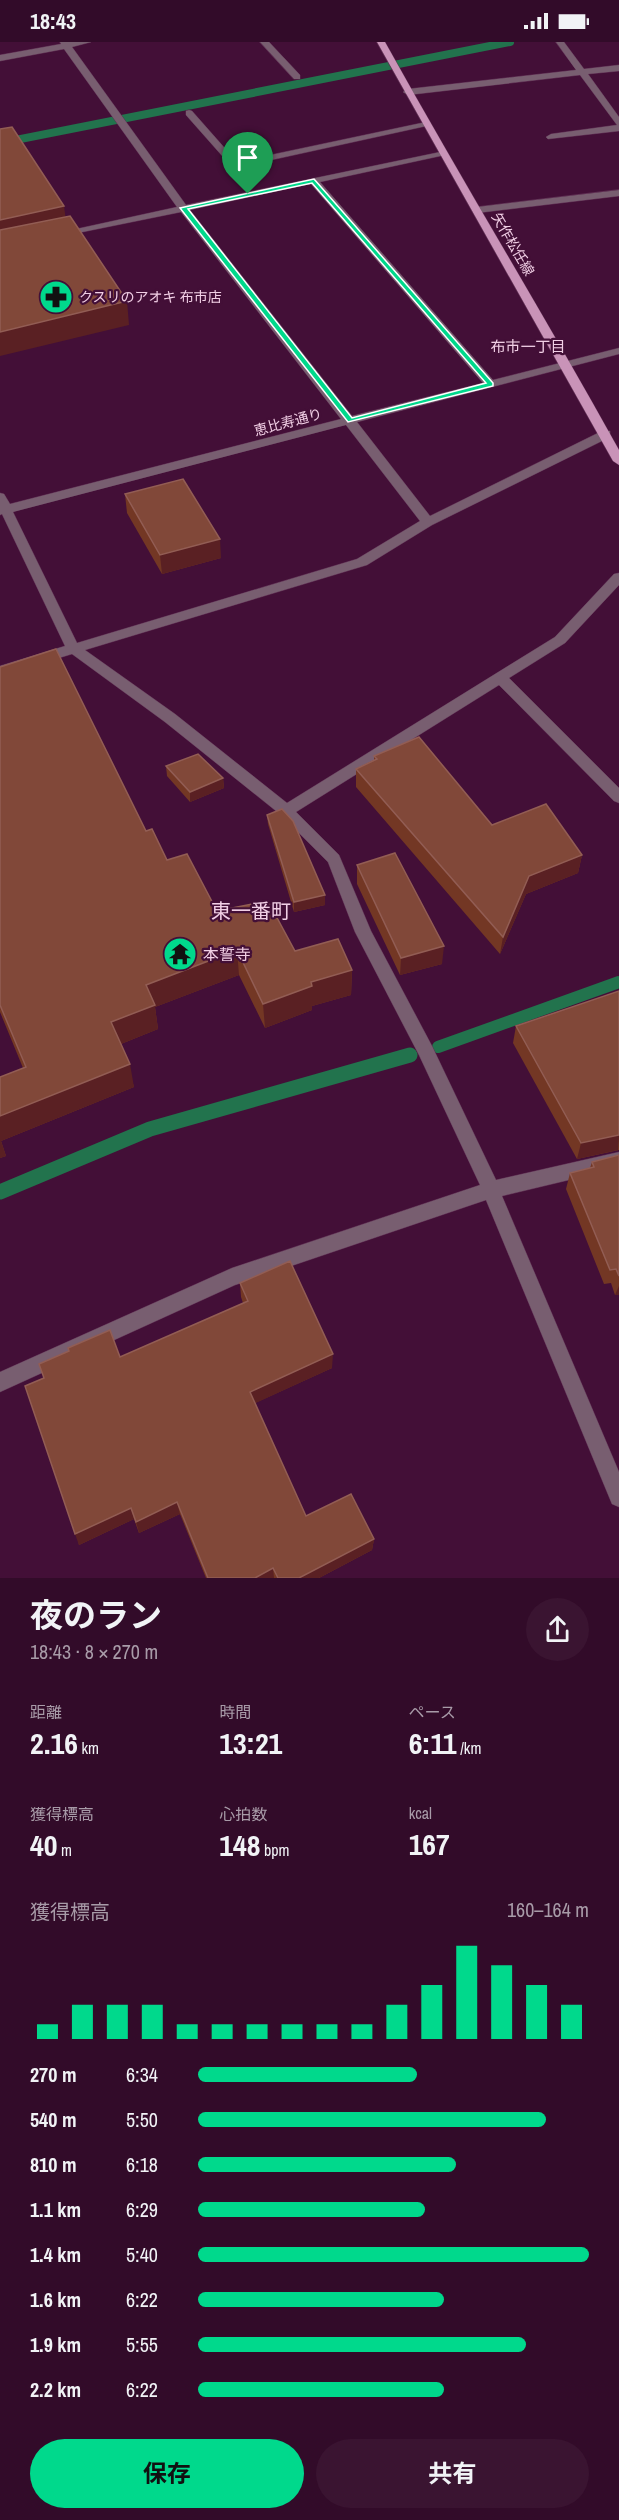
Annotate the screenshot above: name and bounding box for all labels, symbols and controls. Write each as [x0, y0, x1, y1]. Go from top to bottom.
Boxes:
text: 18:43 [30, 6, 76, 36]
pin [222, 132, 273, 194]
icon: arrive [231, 141, 264, 174]
street label: 矢作松任線 [488, 209, 538, 279]
pharmacy icon: クスリのアオキ 布市店 [38, 279, 74, 315]
place label: クスリのアオキ 布市店 [79, 288, 222, 306]
district label: 布市一丁目 [490, 336, 566, 357]
street label: 恵比寿通り [252, 404, 324, 440]
district label: 東一番町 [211, 897, 291, 924]
temple icon: 本誓寺 [162, 936, 198, 972]
place label: 本誓寺 [203, 943, 251, 965]
text: 夜のラン [30, 1593, 162, 1637]
button: share [526, 1598, 589, 1661]
text: 18:43 · 8 × 270 m [30, 1638, 158, 1665]
text: 距離 [30, 1701, 62, 1723]
text: 時間 [219, 1701, 251, 1723]
text: ペース [409, 1701, 456, 1723]
text: 2.16 [30, 1723, 78, 1763]
text: 13:21 [219, 1723, 282, 1763]
text: 6:11 [409, 1723, 457, 1763]
text: km [78, 1737, 99, 1759]
text: /km [457, 1737, 481, 1759]
text: kcal [409, 1802, 432, 1824]
text: 獲得標高 [30, 1803, 94, 1825]
text: 心拍数 [219, 1803, 267, 1825]
text: 167 [409, 1824, 450, 1864]
text: 40 [30, 1825, 57, 1865]
text: 148 [219, 1825, 260, 1865]
text: m [57, 1839, 72, 1861]
text: bpm [260, 1839, 290, 1861]
text: 160–164 m [507, 1896, 589, 1923]
text: 獲得標高 [30, 1898, 110, 1925]
text: 270 m [30, 2061, 77, 2088]
text: 6:34 [126, 2061, 158, 2088]
text: 540 m [30, 2106, 77, 2133]
text: 5:50 [126, 2106, 158, 2133]
text: 810 m [30, 2151, 77, 2178]
text: 6:18 [126, 2151, 158, 2178]
text: 1.1 km [30, 2196, 81, 2223]
text: 6:29 [126, 2196, 158, 2223]
text: 1.4 km [30, 2241, 81, 2268]
text: 5:40 [126, 2241, 158, 2268]
text: 1.6 km [30, 2286, 81, 2313]
text: 6:22 [126, 2286, 158, 2313]
text: 1.9 km [30, 2331, 81, 2358]
text: 5:55 [126, 2331, 158, 2358]
text: 2.2 km [30, 2376, 81, 2403]
text: 6:22 [126, 2376, 158, 2403]
button: 保存 [30, 2439, 304, 2508]
button: 共有 [316, 2439, 589, 2508]

